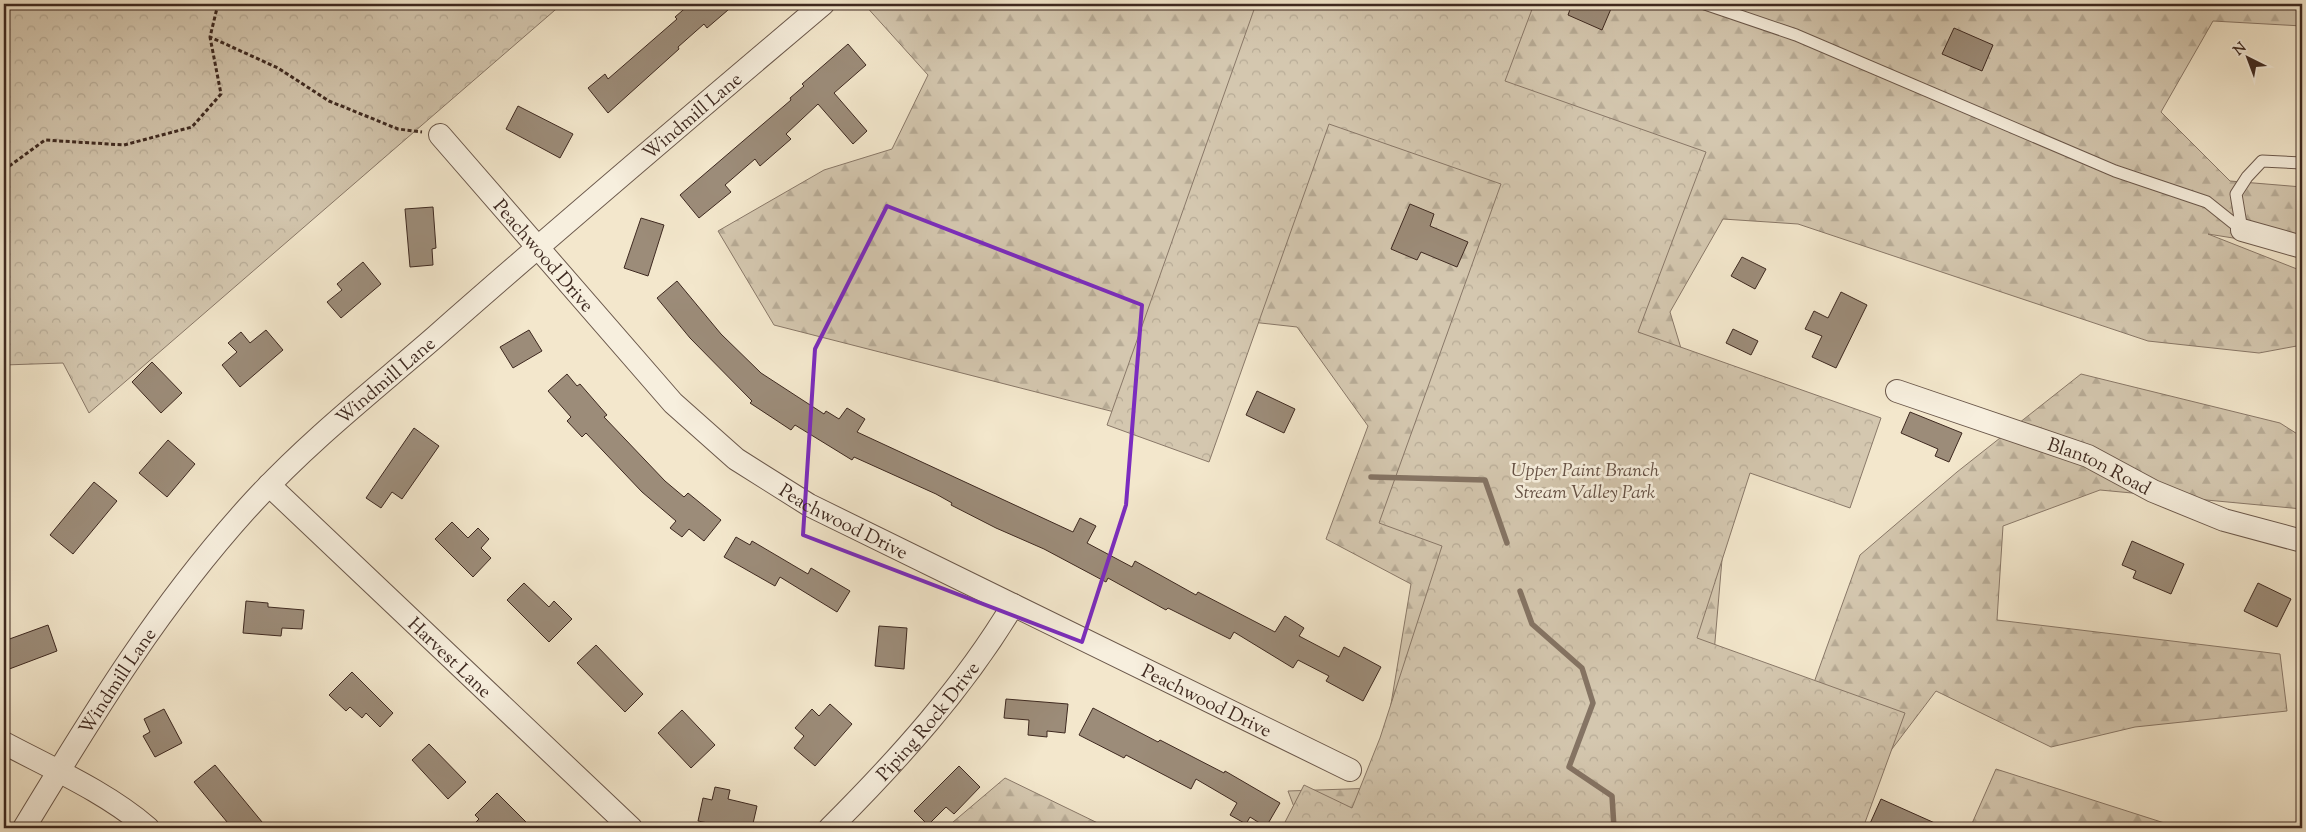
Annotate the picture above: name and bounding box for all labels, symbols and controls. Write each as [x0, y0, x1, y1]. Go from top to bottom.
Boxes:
north arrow [2224, 32, 2274, 82]
text: N [2230, 39, 2251, 61]
street label: Windmill Lane [638, 67, 749, 167]
street label: Peachwood Drive [486, 194, 599, 319]
street label: Windmill Lane [331, 331, 442, 432]
street label: Blanton Road [2043, 432, 2155, 504]
park label: Upper Paint Branch Stream Valley Park [1511, 458, 1660, 507]
street label: Peachwood Drive [773, 478, 912, 567]
street label: Harvest Lane [401, 612, 497, 705]
street label: Windmill Lane [74, 623, 164, 741]
street label: Piping Rock Drive [871, 657, 987, 788]
street label: Peachwood Drive [1136, 659, 1276, 746]

